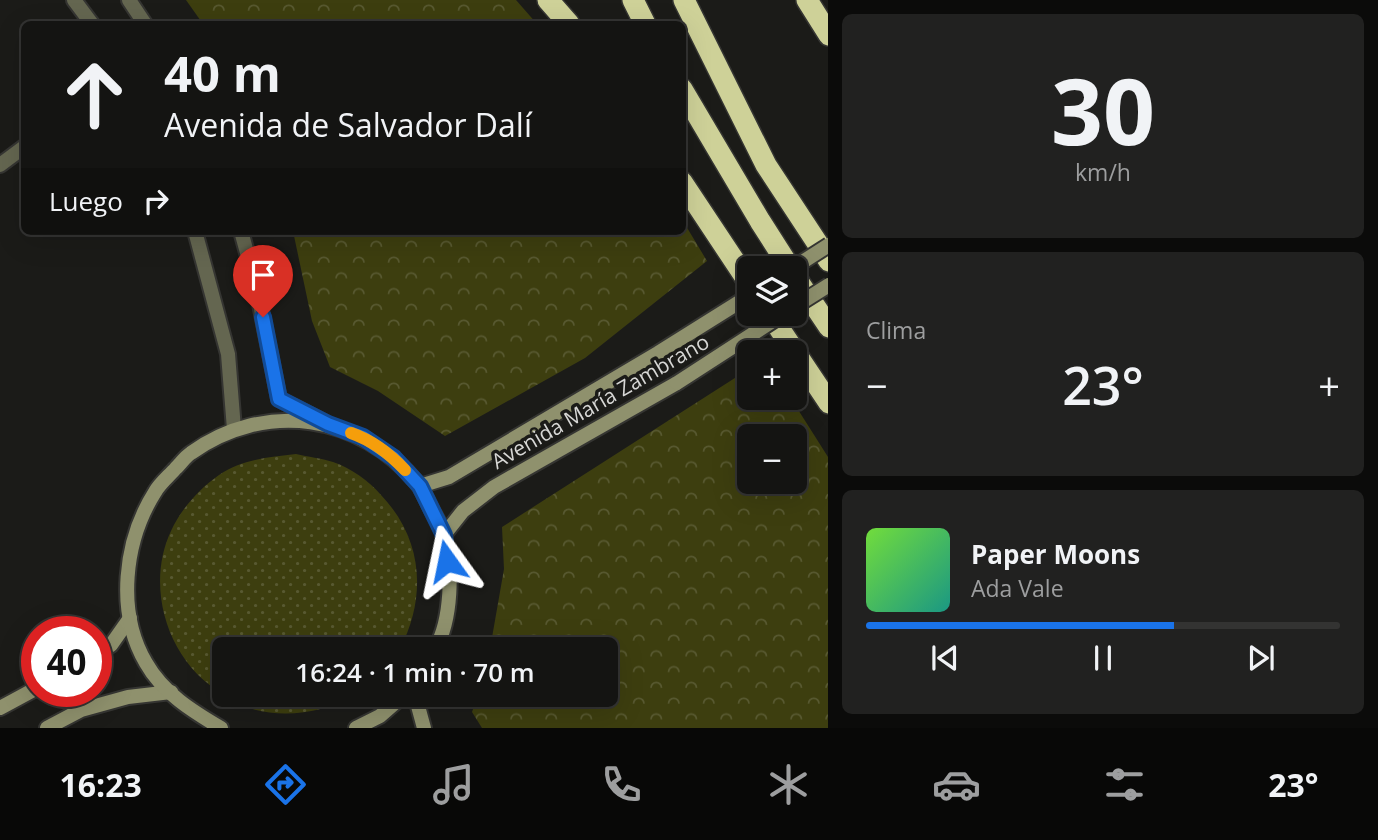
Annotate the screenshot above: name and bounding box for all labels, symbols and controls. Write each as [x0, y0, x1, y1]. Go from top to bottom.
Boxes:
text: 40 m [164, 40, 281, 106]
text: 30 [1051, 48, 1155, 172]
icon: ahead [49, 49, 140, 140]
text: Avenida de Salvador Dalí [164, 103, 532, 146]
text: km/h [1075, 156, 1131, 188]
icon: right [137, 182, 175, 220]
text: Luego [49, 183, 123, 219]
pin [233, 245, 293, 317]
icon: arrive [244, 256, 282, 294]
map controls [737, 256, 807, 494]
button: layers [737, 256, 807, 326]
text: Clima [866, 314, 926, 346]
street label: Avenida María Zambrano [486, 327, 714, 475]
button: + [737, 340, 807, 410]
text: 23° [1062, 349, 1144, 420]
text: − [866, 359, 888, 411]
text: + [1318, 359, 1340, 411]
button: − [737, 424, 807, 494]
position arrow [410, 524, 484, 598]
text: Paper Moons [971, 536, 1140, 572]
text: Ada Vale [971, 572, 1064, 604]
speed limit sign: 40 [21, 616, 112, 707]
icon: previous [926, 639, 964, 677]
icon: pause [1084, 639, 1122, 677]
icon: next [1242, 639, 1280, 677]
text: 16:24 · 1 min · 70 m [295, 654, 535, 690]
icon: directions [261, 760, 310, 809]
icon: music [429, 760, 478, 809]
icon: phone [597, 760, 646, 809]
icon: climate [764, 760, 813, 809]
icon: car [932, 760, 981, 809]
icon: filters [1100, 760, 1149, 809]
text: 16:23 [59, 763, 142, 806]
text: 23° [1268, 763, 1319, 806]

